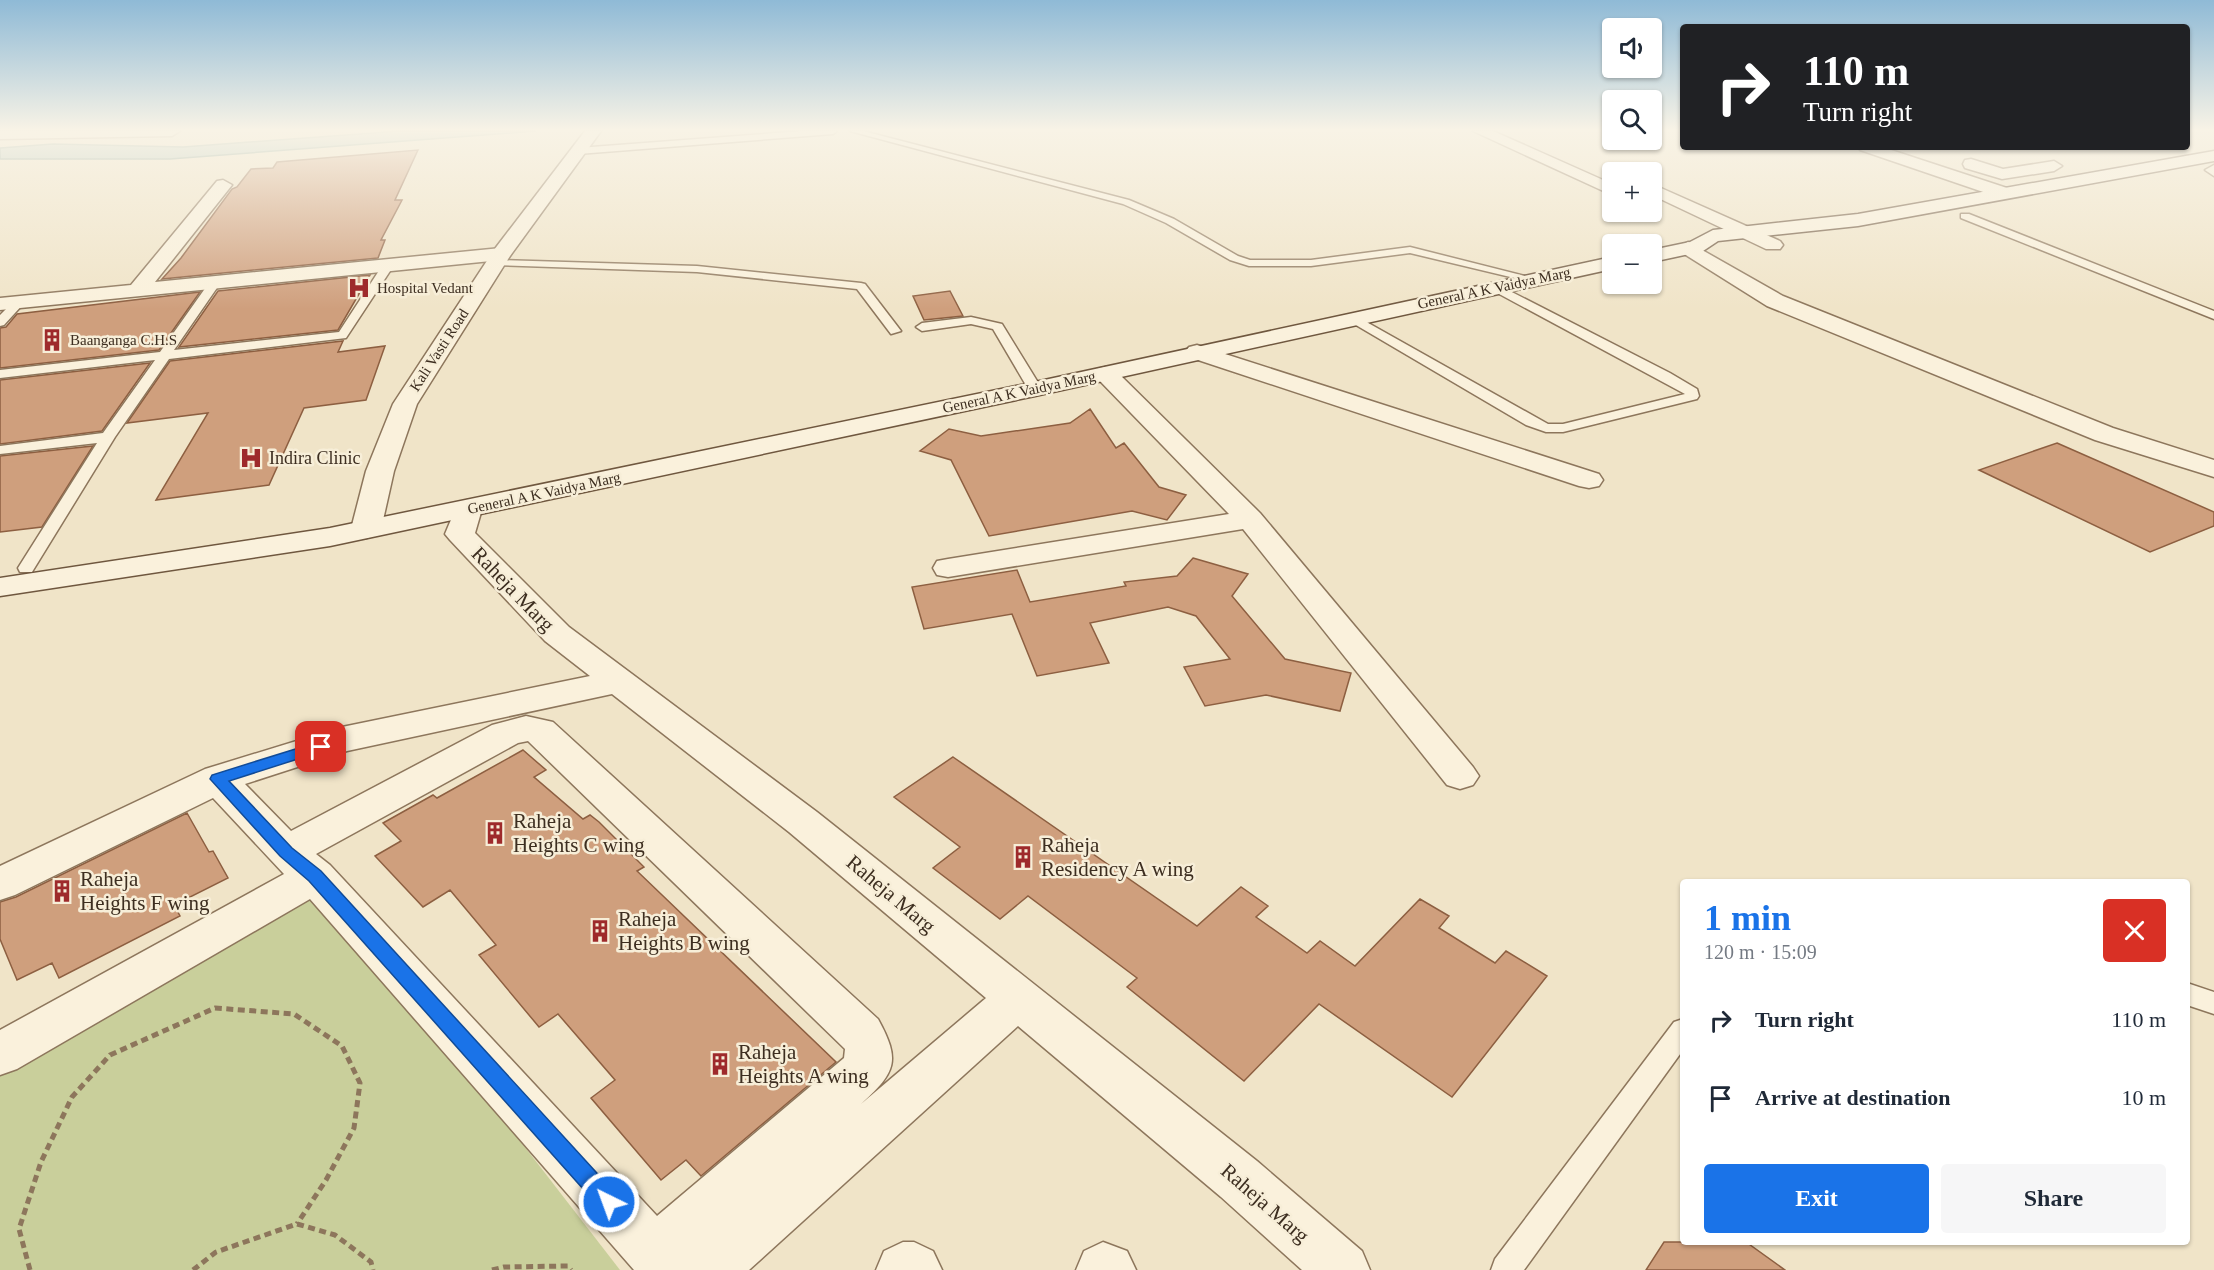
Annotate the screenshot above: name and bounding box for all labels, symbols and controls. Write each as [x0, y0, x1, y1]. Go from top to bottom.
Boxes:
map controls [1602, 18, 1662, 294]
button: sound [1602, 18, 1662, 78]
icon: right [1704, 48, 1782, 126]
text: 110 m [1803, 48, 1909, 94]
button: search [1602, 90, 1662, 150]
text: Turn right [1803, 97, 1912, 127]
button: + [1602, 162, 1662, 222]
button: − [1602, 234, 1662, 294]
street label: General A K Vaidya Marg [1416, 264, 1572, 312]
hospital icon: Hospital Vedant [346, 275, 372, 301]
place label: Hospital Vedant [377, 280, 474, 296]
street label: Kali Vasti Road [406, 306, 472, 394]
building icon: Baanganga C.H.S [39, 327, 65, 353]
place label: Baanganga C.H.S [70, 332, 177, 348]
street label: General A K Vaidya Marg [941, 368, 1097, 416]
hospital icon: Indira Clinic [238, 445, 264, 471]
place label: Indira Clinic [269, 448, 360, 468]
street label: General A K Vaidya Marg [466, 469, 622, 517]
street label: Raheja Marg [467, 542, 560, 637]
pin [295, 721, 346, 772]
icon: arrive [304, 730, 337, 763]
place label: Raheja Heights C wing [513, 809, 645, 857]
building icon: Raheja Heights C wing [482, 820, 508, 846]
place label: Raheja Residency A wing [1041, 833, 1194, 881]
building icon: Raheja Residency A wing [1010, 844, 1036, 870]
street label: Raheja Marg [842, 850, 941, 938]
place label: Raheja Heights F wing [80, 867, 210, 915]
building icon: Raheja Heights F wing [49, 878, 75, 904]
text: 1 min [1704, 898, 1791, 938]
button: close [2103, 899, 2166, 962]
place label: Raheja Heights B wing [618, 907, 750, 955]
building icon: Raheja Heights B wing [587, 918, 613, 944]
text: 120 m · 15:09 [1704, 941, 1817, 963]
icon: right [1704, 1004, 1737, 1037]
text: Turn right [1755, 1007, 1854, 1032]
text: 110 m [2111, 1007, 2166, 1032]
place label: Raheja Heights A wing [738, 1040, 869, 1088]
building icon: Raheja Heights A wing [707, 1051, 733, 1077]
icon: arrive [1704, 1082, 1737, 1115]
text: Arrive at destination [1755, 1085, 1951, 1110]
text: 10 m [2121, 1085, 2166, 1110]
street label: Raheja Marg [1216, 1158, 1314, 1248]
button: Exit [1704, 1164, 1929, 1233]
button: Share [1941, 1164, 2166, 1233]
position arrow [577, 1170, 641, 1234]

